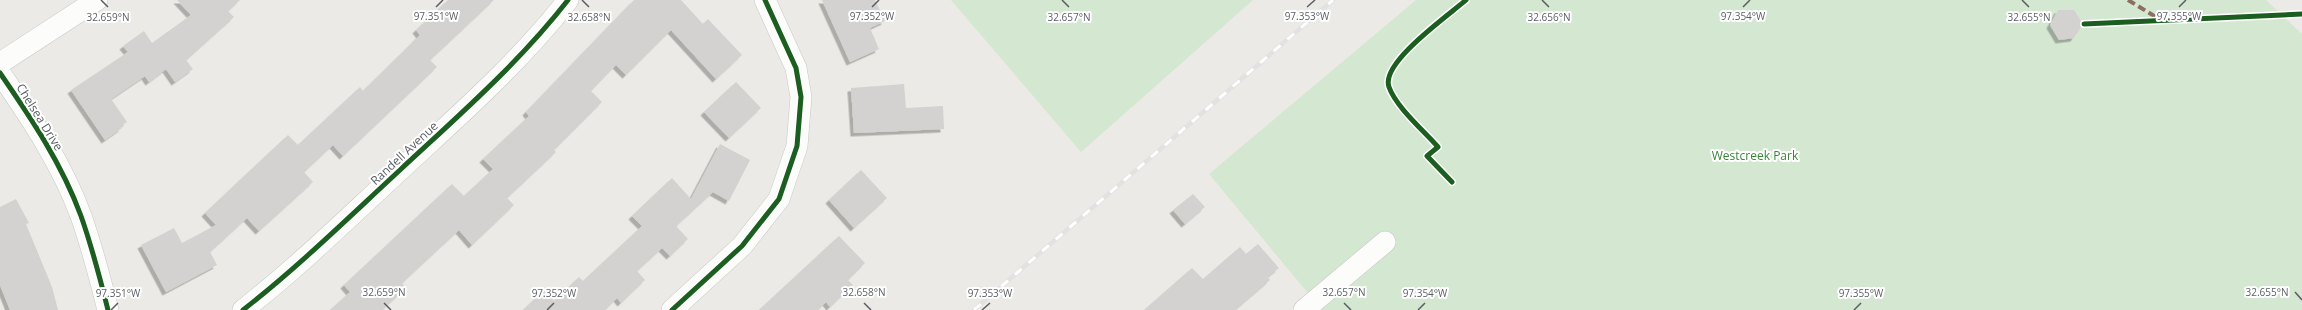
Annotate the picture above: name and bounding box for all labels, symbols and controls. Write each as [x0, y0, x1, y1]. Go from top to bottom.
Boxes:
text: 97.351°W [414, 9, 459, 23]
text: 97.352°W [850, 9, 895, 23]
text: 97.353°W [1285, 9, 1330, 23]
text: 97.354°W [1721, 9, 1766, 23]
text: 97.355°W [2157, 9, 2202, 23]
text: 32.659°N [86, 10, 130, 24]
text: 32.658°N [567, 10, 611, 24]
text: 32.657°N [1047, 10, 1091, 24]
text: 32.656°N [1527, 10, 1571, 24]
text: 32.655°N [2007, 10, 2051, 24]
street label: Chelsea Drive [13, 80, 68, 154]
street label: Randell Avenue [367, 117, 442, 189]
park label: Westcreek Park [1712, 147, 1799, 164]
text: 32.659°N [362, 285, 406, 299]
text: 32.658°N [842, 285, 886, 299]
text: 32.657°N [1322, 285, 1366, 299]
text: 32.655°N [2245, 285, 2289, 299]
text: 97.351°W [96, 286, 141, 300]
text: 97.352°W [532, 286, 577, 300]
text: 97.353°W [968, 286, 1013, 300]
text: 97.354°W [1403, 286, 1448, 300]
text: 97.355°W [1839, 286, 1884, 300]

